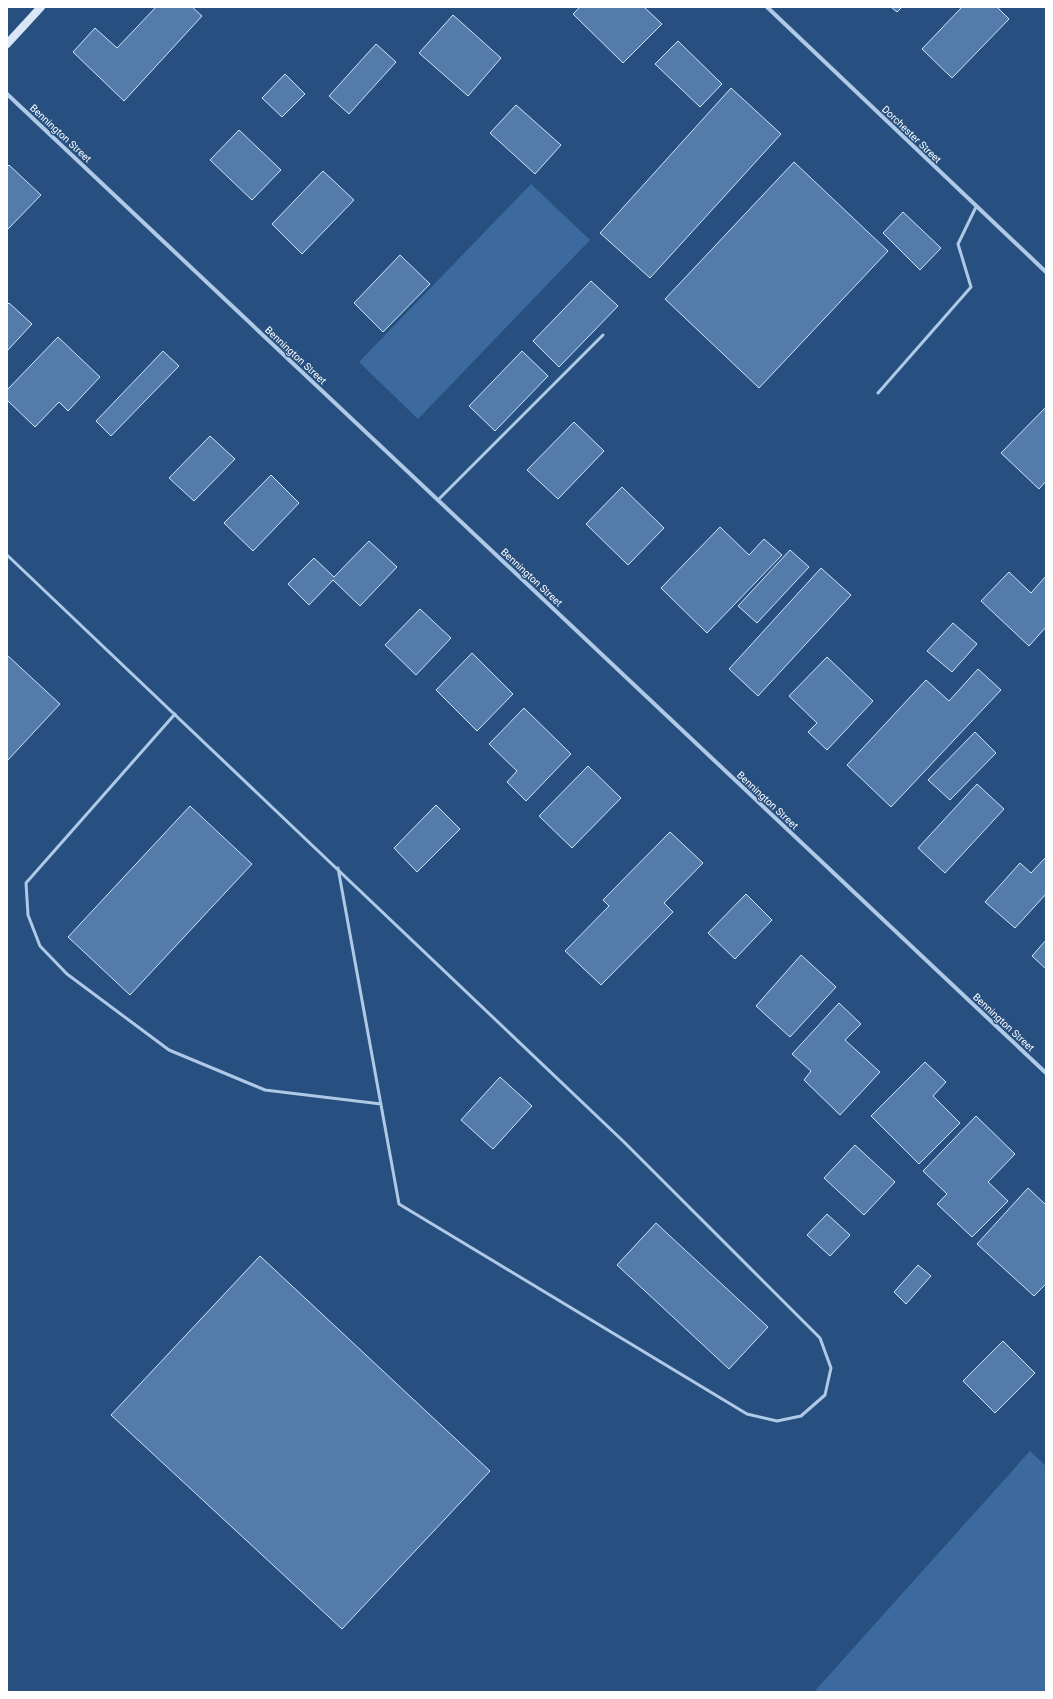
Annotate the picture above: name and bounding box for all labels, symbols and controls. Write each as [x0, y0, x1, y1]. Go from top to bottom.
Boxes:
street label: Bennington Street [28, 102, 93, 164]
street label: Dorchester Street [880, 103, 943, 165]
street label: Bennington Street [263, 324, 328, 386]
street label: Bennington Street [499, 546, 564, 608]
street label: Bennington Street [735, 769, 800, 831]
street label: Bennington Street [971, 991, 1036, 1053]

